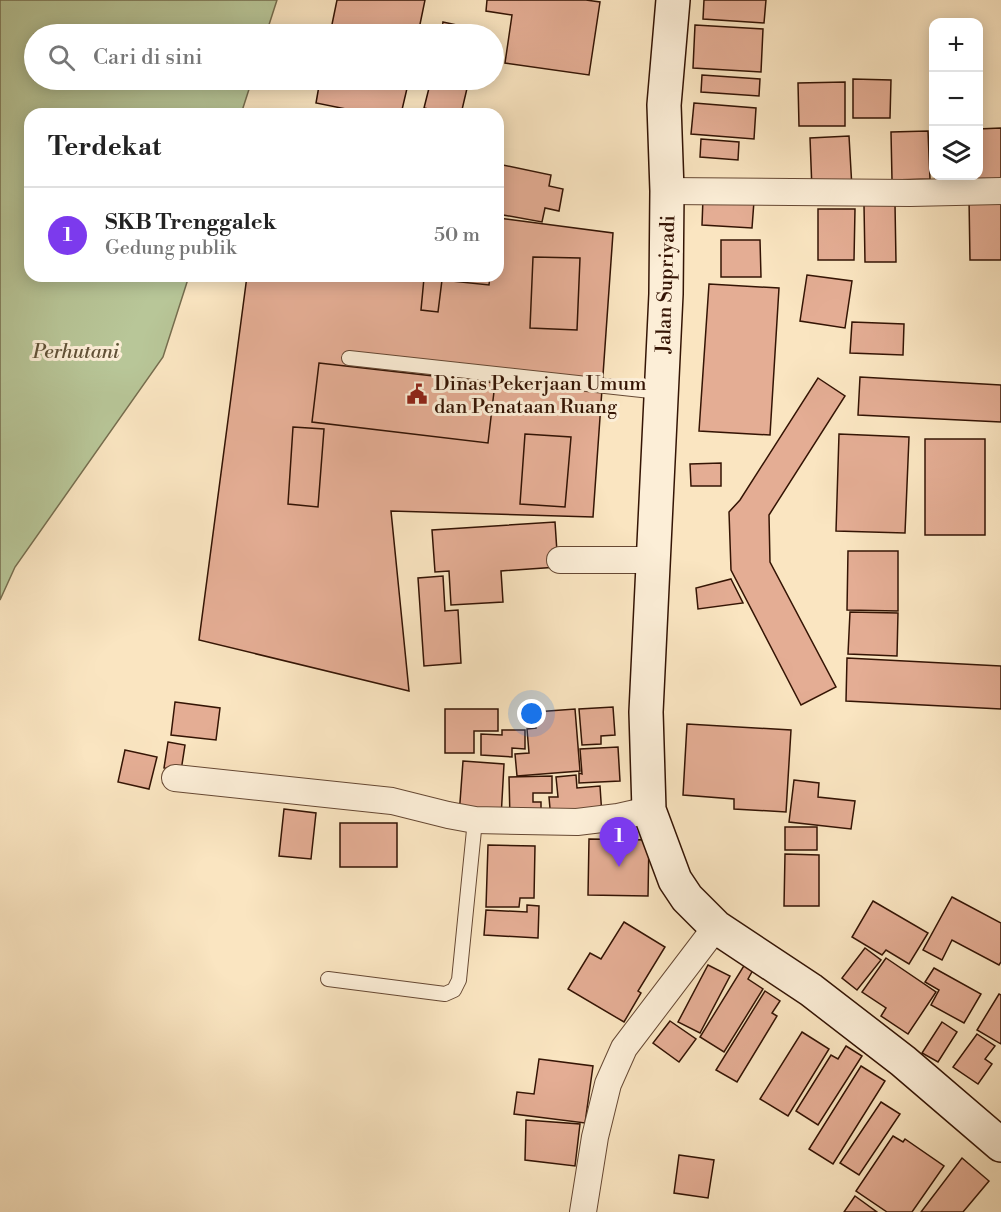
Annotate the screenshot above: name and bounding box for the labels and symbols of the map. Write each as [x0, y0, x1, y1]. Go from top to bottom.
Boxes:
street label: Jalan Supriyadi [652, 214, 681, 355]
park label: Perhutani [32, 340, 120, 365]
place label: Dinas Pekerjaan Umum dan Penataan Ruang [434, 372, 647, 420]
public building icon: Dinas Pekerjaan Umum dan Penataan Ruang [405, 382, 429, 406]
your location [517, 699, 546, 728]
pin: 1 [600, 818, 638, 867]

